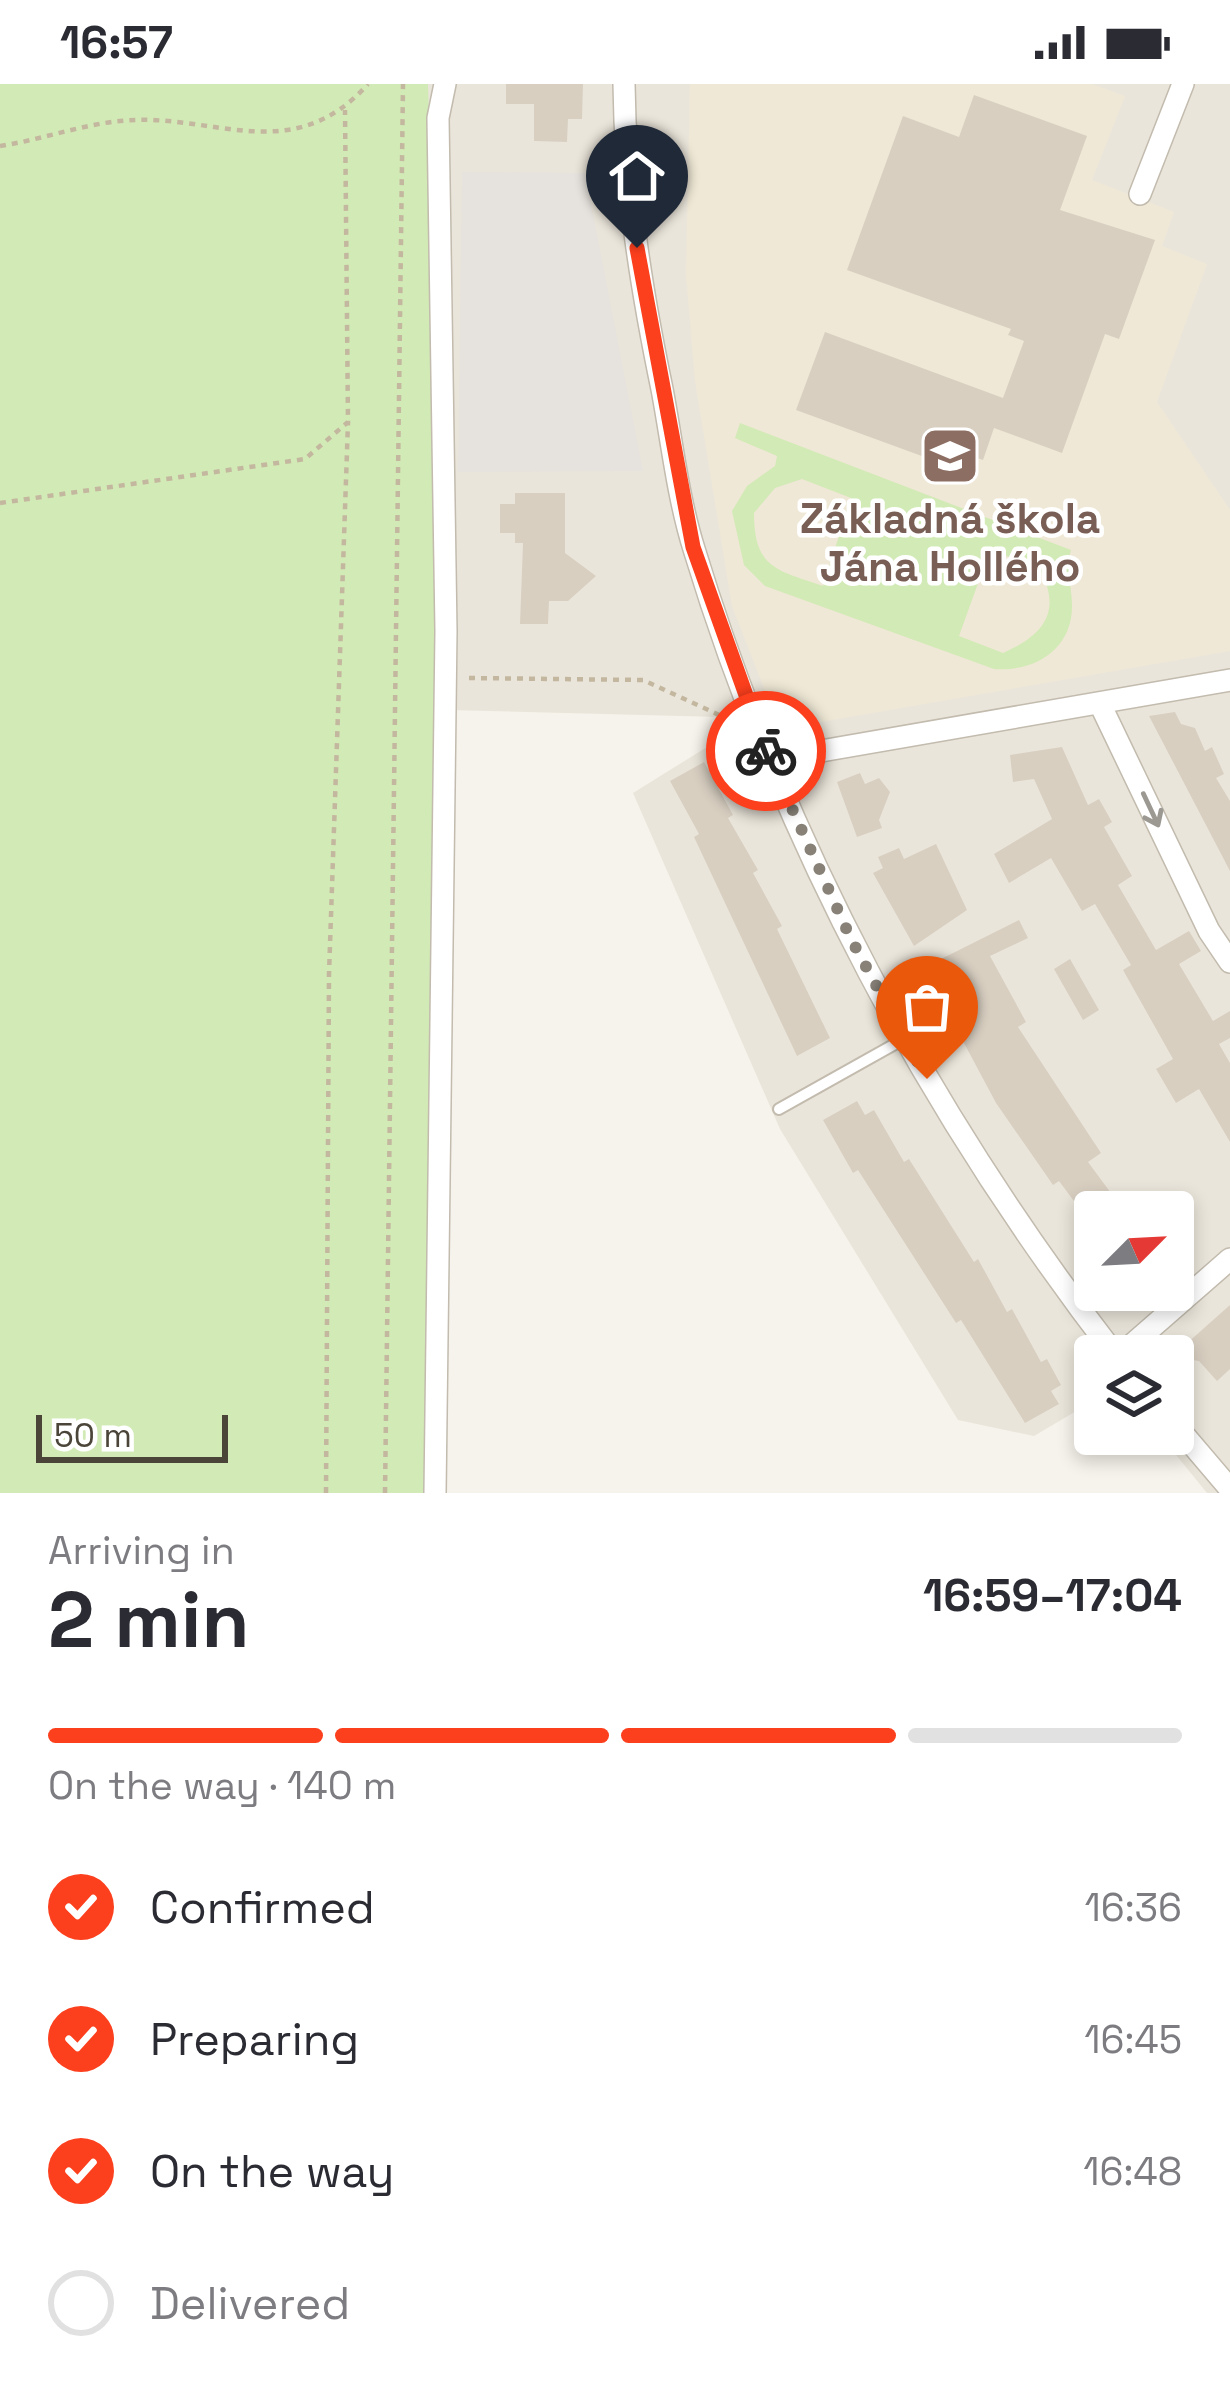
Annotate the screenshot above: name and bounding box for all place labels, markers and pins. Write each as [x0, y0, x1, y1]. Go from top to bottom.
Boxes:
pin [586, 125, 688, 248]
school or university icon: Základná škola Jána Hollého [919, 425, 981, 487]
place label: Základná škola Jána Hollého [800, 492, 1100, 593]
pin [876, 956, 978, 1079]

